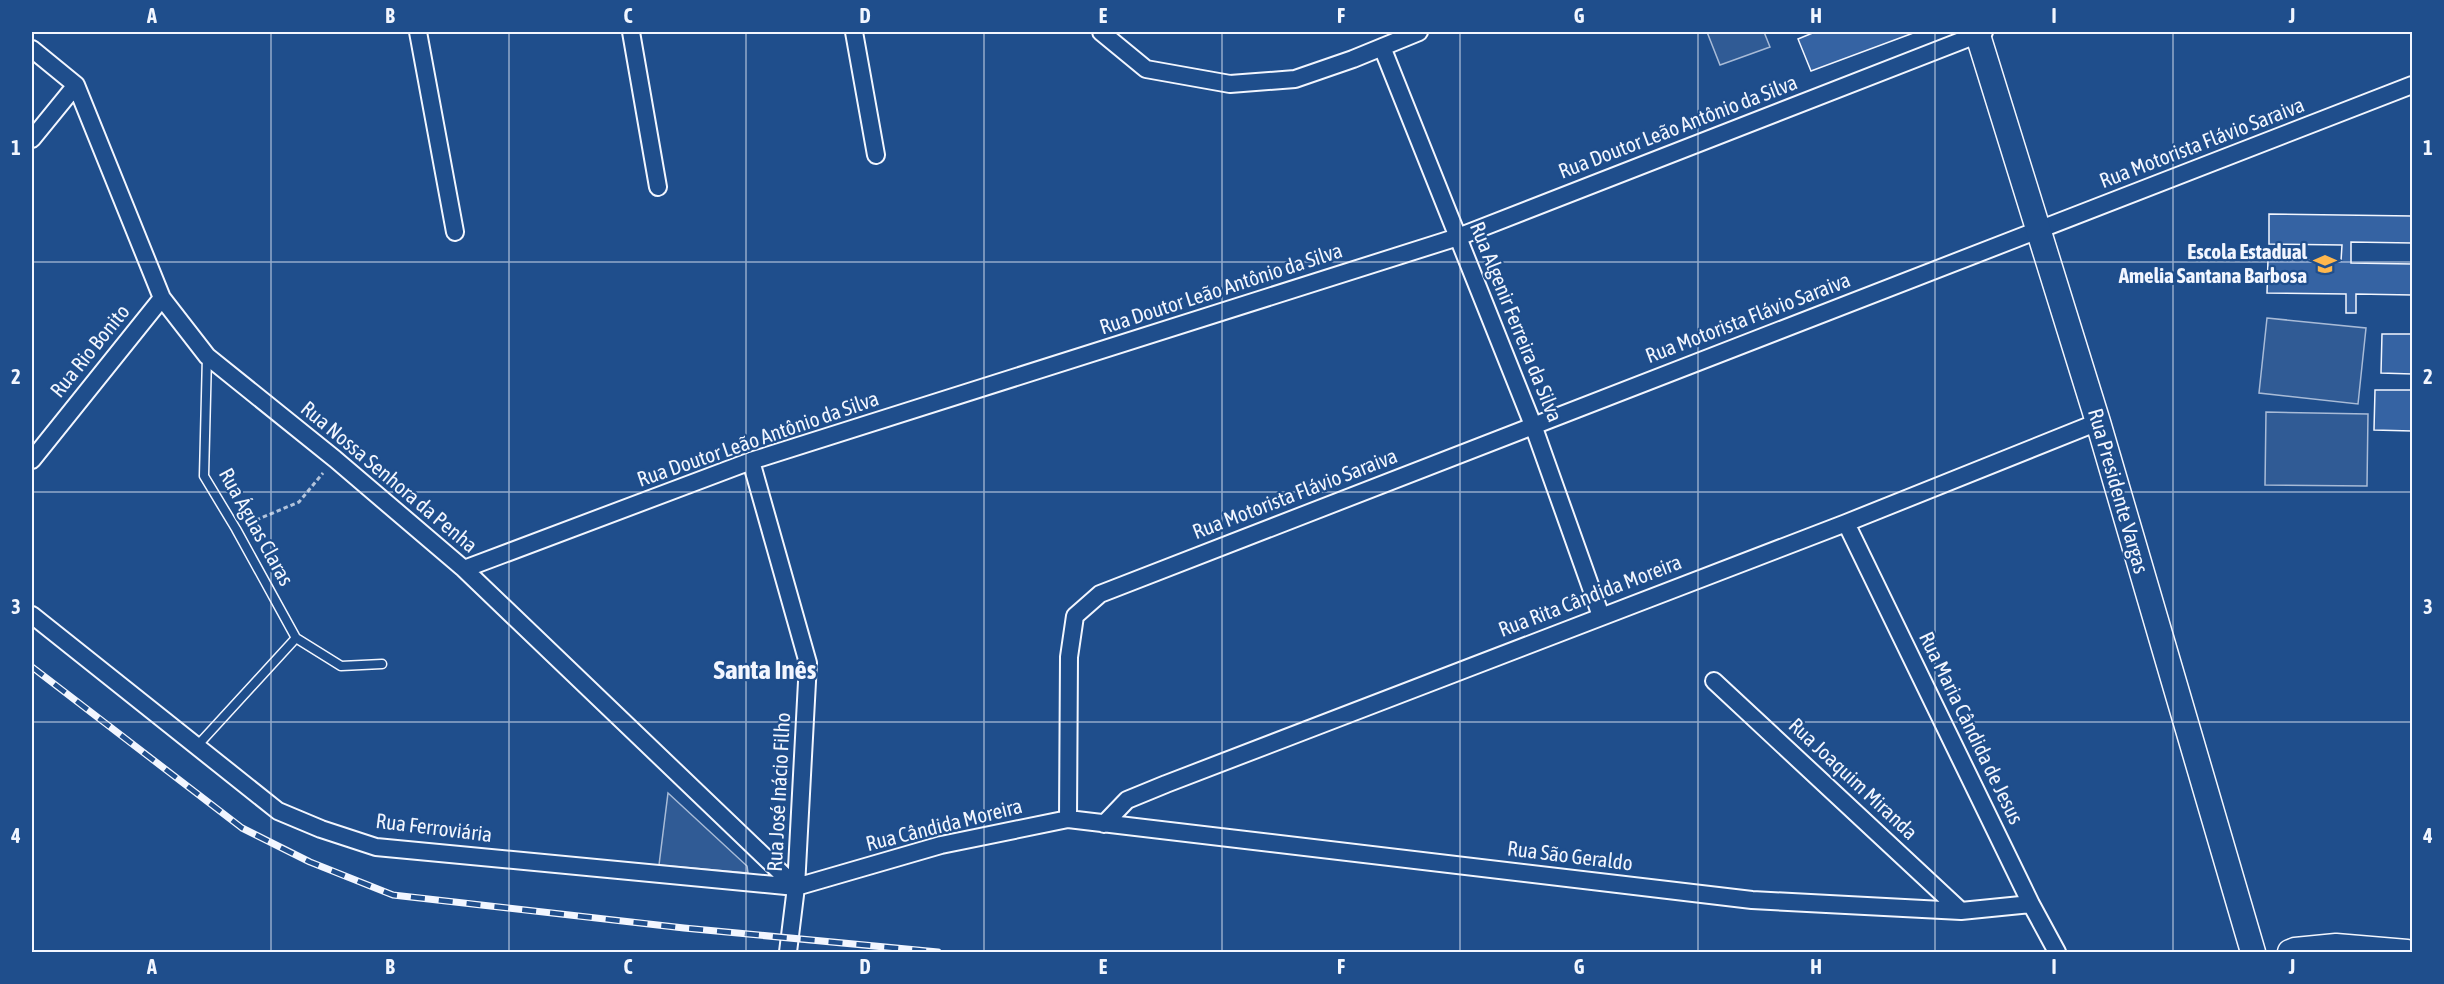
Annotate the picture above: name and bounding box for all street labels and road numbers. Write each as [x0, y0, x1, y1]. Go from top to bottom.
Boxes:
street label: Rua Doutor Leão Antônio da Silva [1555, 69, 1800, 183]
street label: Rua Motorista Flávio Saraiva [2096, 92, 2307, 192]
street label: Rua Algenir Ferreira da Silva [1466, 218, 1568, 425]
street label: Rua Doutor Leão Antônio da Silva [1096, 237, 1345, 339]
street label: Rua Motorista Flávio Saraiva [1642, 267, 1853, 367]
street label: Rua Rio Bonito [45, 299, 134, 401]
street label: Rua Doutor Leão Antônio da Silva [634, 385, 882, 491]
street label: Rua Nossa Senhora da Penha [297, 396, 483, 557]
street label: Rua Presidente Vargas [2084, 406, 2154, 576]
street label: Rua Motorista Flávio Saraiva [1189, 443, 1400, 543]
street label: Rua Águas Claras [215, 464, 299, 589]
street label: Rua Rita Cândida Moreira [1495, 549, 1685, 641]
street label: Rua Maria Cândida de Jesus [1915, 627, 2029, 828]
street label: Rua José Inácio Filho [762, 712, 794, 872]
street label: Rua Joaquim Miranda [1784, 713, 1923, 844]
street label: Rua Cândida Moreira [863, 793, 1024, 855]
street label: Rua Ferroviária [375, 808, 494, 846]
street label: Rua São Geraldo [1506, 835, 1634, 875]

